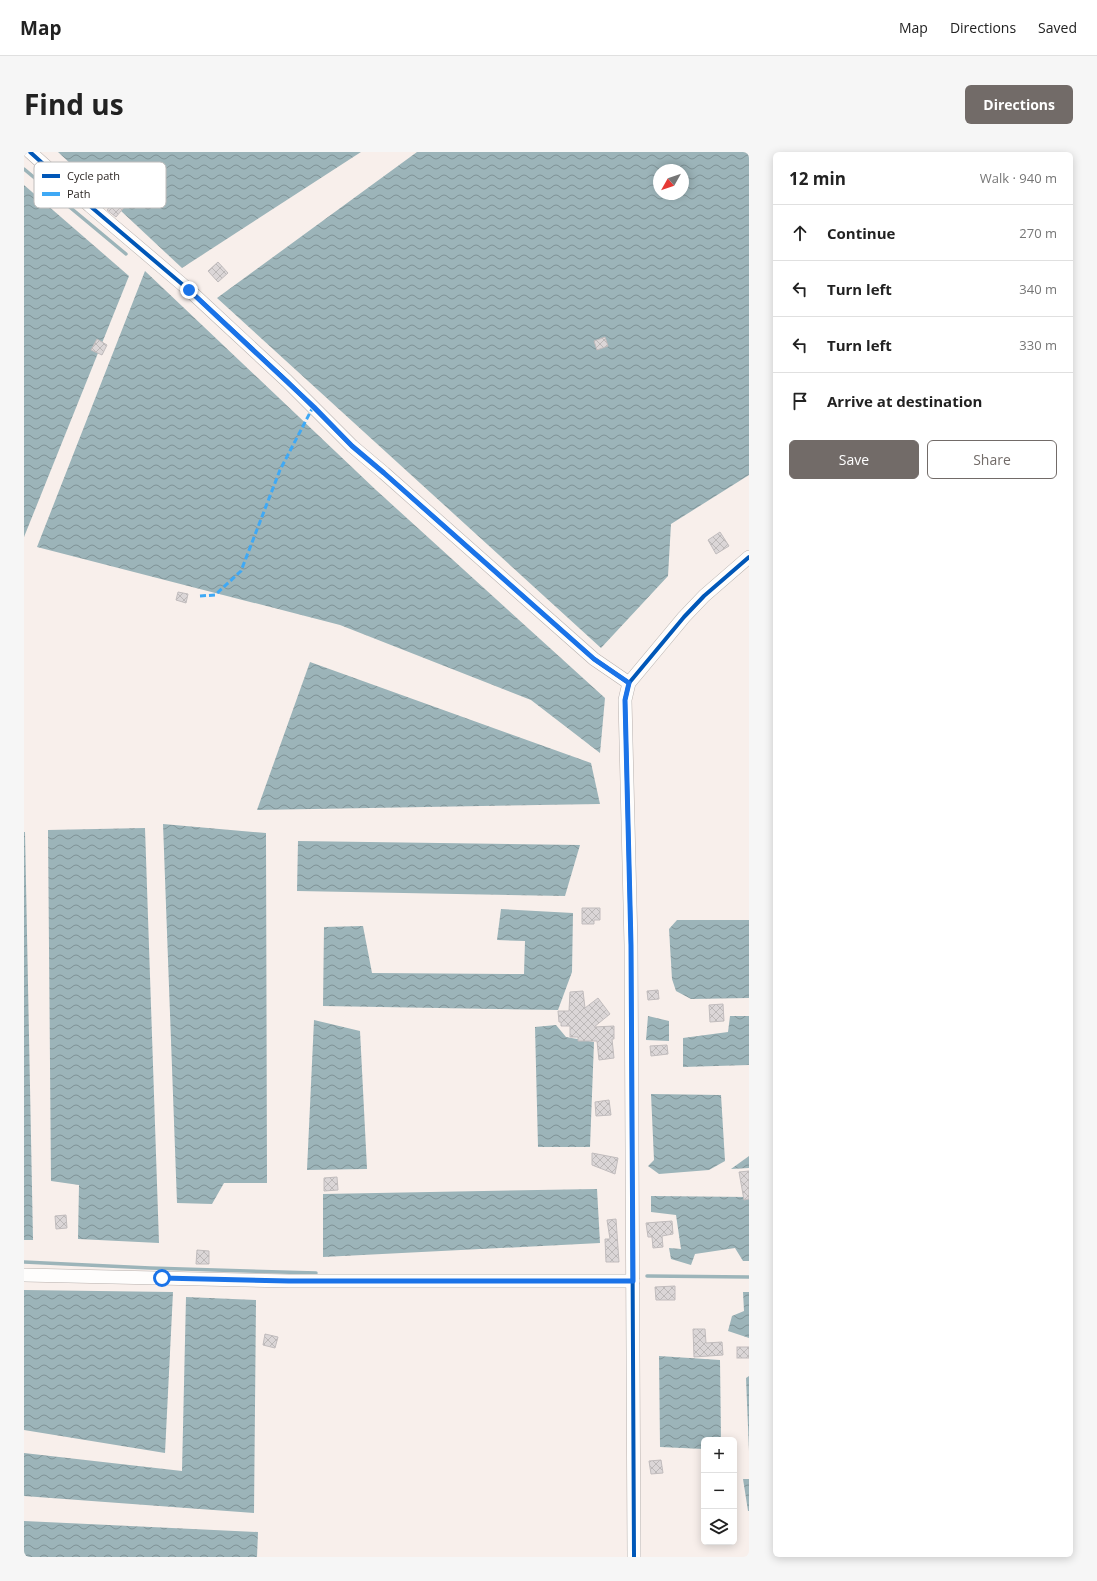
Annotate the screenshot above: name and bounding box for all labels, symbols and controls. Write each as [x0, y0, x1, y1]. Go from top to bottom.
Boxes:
text: Map [20, 15, 61, 41]
text: Map [899, 18, 928, 37]
text: Directions [950, 18, 1016, 37]
text: Saved [1038, 18, 1077, 37]
text: Find us [24, 85, 124, 123]
button: Directions [965, 85, 1073, 124]
legend [34, 162, 166, 208]
north arrow [653, 164, 689, 200]
text: 12 min [789, 167, 846, 190]
text: Cycle path [67, 168, 120, 183]
text: Walk · 940 m [980, 169, 1057, 187]
text: Path [67, 186, 90, 201]
icon: ahead [789, 222, 811, 244]
text: Continue [827, 223, 895, 243]
text: 270 m [1019, 224, 1057, 242]
icon: left [789, 278, 811, 300]
text: Turn left [827, 279, 892, 299]
text: 340 m [1019, 280, 1057, 298]
route end [180, 281, 198, 299]
icon: left [789, 334, 811, 356]
text: Turn left [827, 335, 892, 355]
text: 330 m [1019, 336, 1057, 354]
icon: arrive [789, 390, 811, 412]
text: Arrive at destination [827, 391, 982, 411]
button: Save [789, 440, 919, 479]
button: Share [927, 440, 1057, 479]
route start [153, 1269, 171, 1287]
map controls [701, 1437, 737, 1545]
button: + [701, 1437, 737, 1473]
button: − [701, 1473, 737, 1509]
button: layers [701, 1509, 737, 1545]

